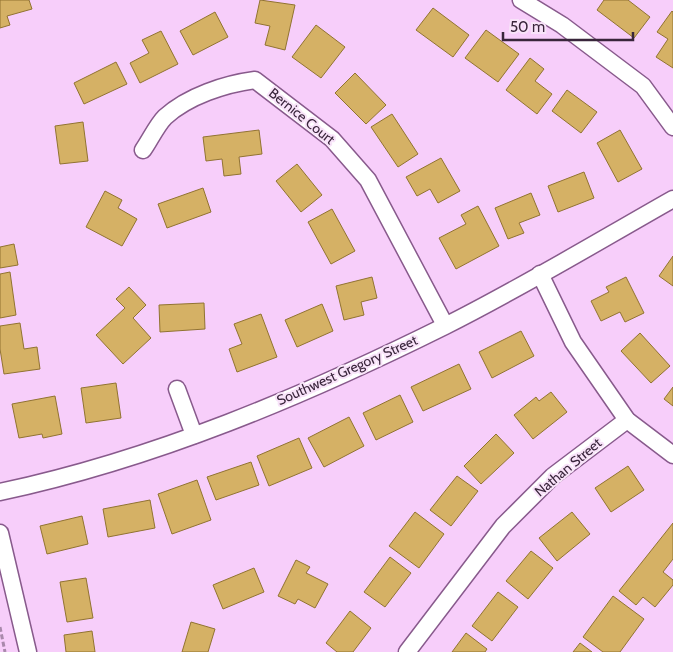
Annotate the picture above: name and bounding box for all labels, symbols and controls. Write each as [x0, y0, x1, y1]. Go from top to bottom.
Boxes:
scale bar [503, 10, 633, 42]
text: 50 m [510, 18, 545, 36]
street label: Bernice Court [265, 84, 339, 148]
street label: Southwest Gregory Street [274, 331, 421, 409]
street label: Nathan Street [531, 433, 606, 500]

